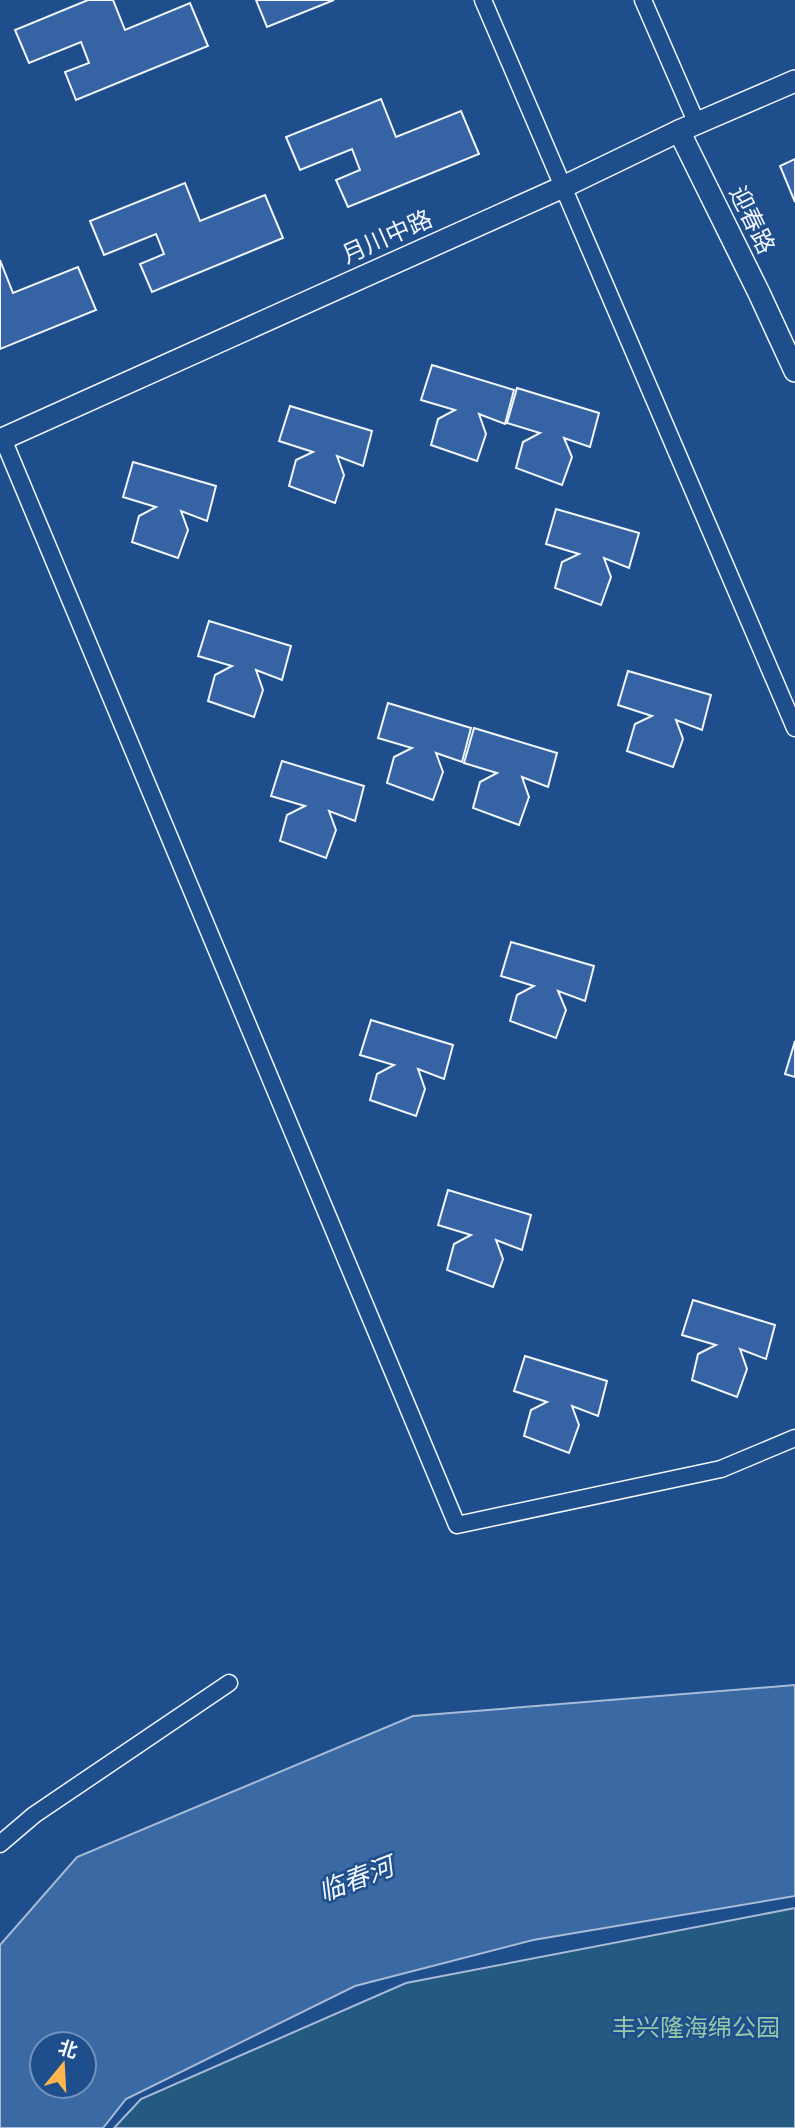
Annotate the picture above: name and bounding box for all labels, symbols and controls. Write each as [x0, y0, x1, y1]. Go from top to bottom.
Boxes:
street label: 迎春路 [720, 180, 783, 260]
street label: 月川中路 [336, 202, 438, 273]
water label: 临春河 [313, 1846, 404, 1911]
park label: 丰兴隆海绵公园 [612, 2011, 780, 2046]
north arrow [28, 2030, 98, 2100]
text: 北 [55, 2034, 81, 2066]

